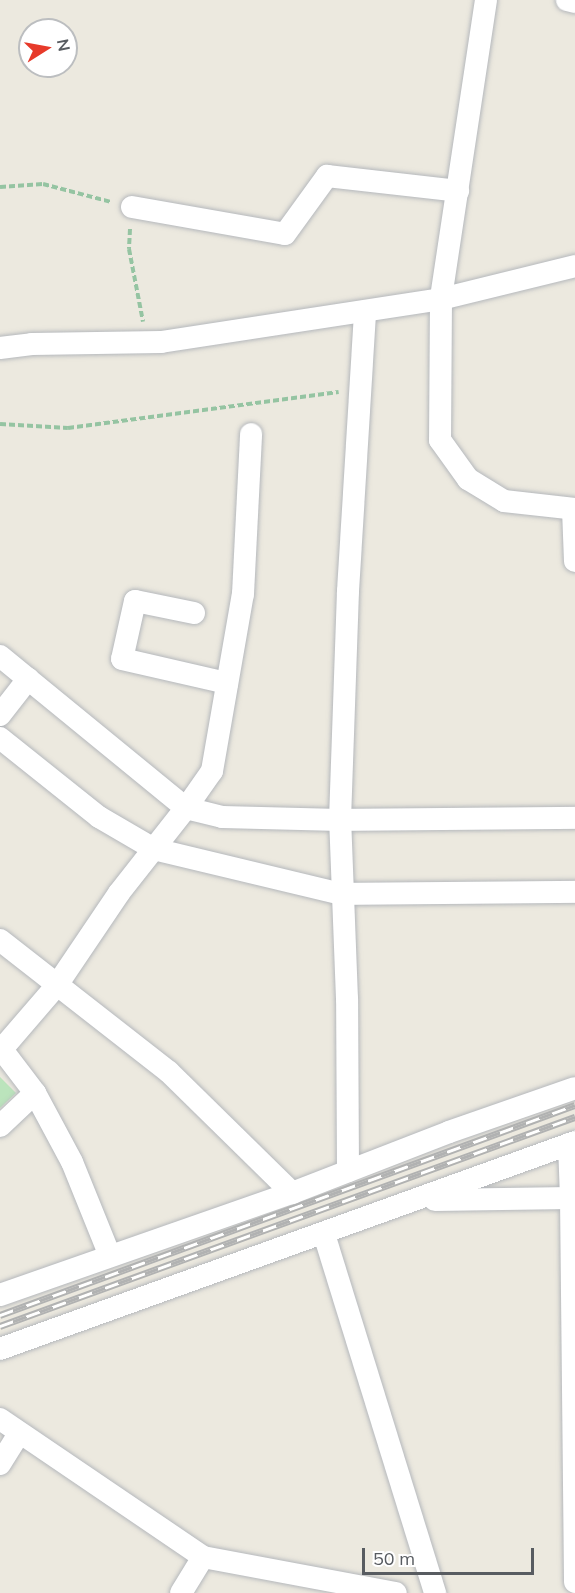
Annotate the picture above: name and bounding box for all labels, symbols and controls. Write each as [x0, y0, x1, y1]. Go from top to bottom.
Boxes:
north arrow [18, 18, 78, 78]
text: N [53, 37, 75, 53]
scale bar [365, 1536, 538, 1574]
text: 50 m [373, 1547, 415, 1570]

